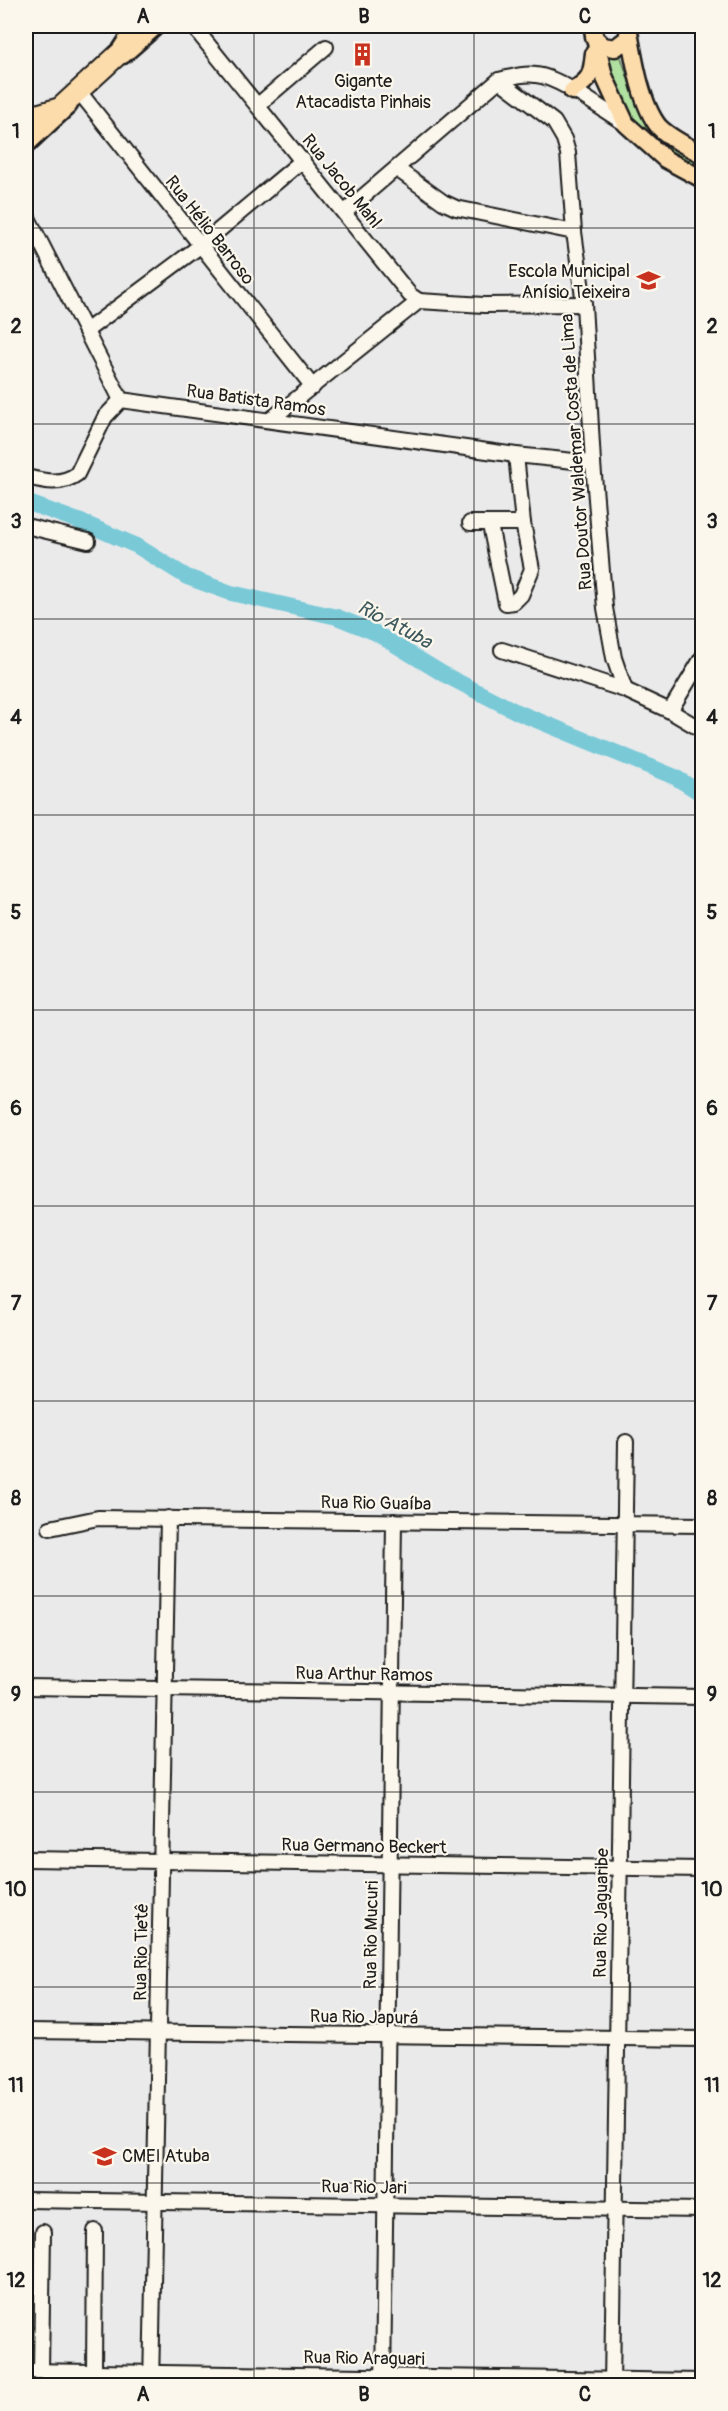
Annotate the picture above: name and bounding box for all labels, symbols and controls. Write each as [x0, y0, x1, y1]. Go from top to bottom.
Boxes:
text: A [137, 4, 150, 29]
text: B [358, 4, 370, 29]
text: C [579, 4, 591, 29]
building icon: Gigante Atacadista Pinhais [350, 42, 376, 68]
place label: Gigante Atacadista Pinhais [295, 70, 431, 114]
text: 1 [12, 119, 20, 144]
text: 1 [708, 119, 716, 144]
street label: Rua Jacob Mahl [297, 130, 387, 233]
street label: Rua Hélio Barroso [160, 171, 260, 290]
place label: Escola Municipal Anísio Teixeira [508, 260, 630, 304]
school or university icon: Escola Municipal Anísio Teixeira [635, 268, 661, 294]
street label: Rua Doutor Waldemar Costa de Lima [555, 313, 598, 591]
text: 2 [10, 314, 22, 339]
text: 2 [706, 314, 718, 339]
street label: Rua Batista Ramos [185, 379, 327, 422]
text: 3 [10, 509, 22, 534]
text: 3 [706, 509, 718, 534]
water label: Rio Atuba [353, 595, 438, 655]
text: 4 [10, 705, 22, 730]
text: 4 [706, 705, 718, 730]
text: 5 [11, 900, 22, 925]
text: 5 [707, 900, 718, 925]
text: 6 [10, 1096, 22, 1121]
text: 6 [706, 1096, 718, 1121]
text: 7 [11, 1291, 22, 1316]
text: 7 [707, 1291, 718, 1316]
text: 8 [11, 1486, 21, 1511]
text: 8 [707, 1486, 717, 1511]
street label: Rua Rio Guaíba [321, 1491, 431, 1516]
street label: Rua Arthur Ramos [295, 1662, 433, 1687]
text: 9 [11, 1682, 21, 1707]
text: 9 [707, 1682, 717, 1707]
street label: Rua Germano Beckert [281, 1834, 448, 1859]
street label: Rua Rio Jaguaribe [589, 1848, 614, 1978]
text: 10 [5, 1877, 27, 1902]
text: 10 [701, 1877, 723, 1902]
street label: Rua Rio Mucuri [359, 1880, 384, 1990]
street label: Rua Rio Tietê [129, 1903, 154, 2001]
street label: Rua Rio Japurá [310, 2005, 418, 2030]
text: 11 [8, 2073, 24, 2098]
text: 11 [704, 2073, 720, 2098]
school or university icon: CMEI Atuba [91, 2143, 117, 2169]
place label: CMEI Atuba [122, 2145, 210, 2168]
street label: Rua Rio Jari [321, 2175, 407, 2200]
text: 12 [7, 2268, 26, 2293]
text: 12 [703, 2268, 722, 2293]
street label: Rua Rio Araguari [303, 2346, 425, 2371]
text: A [137, 2382, 150, 2407]
text: B [358, 2382, 370, 2407]
text: C [579, 2382, 591, 2407]

